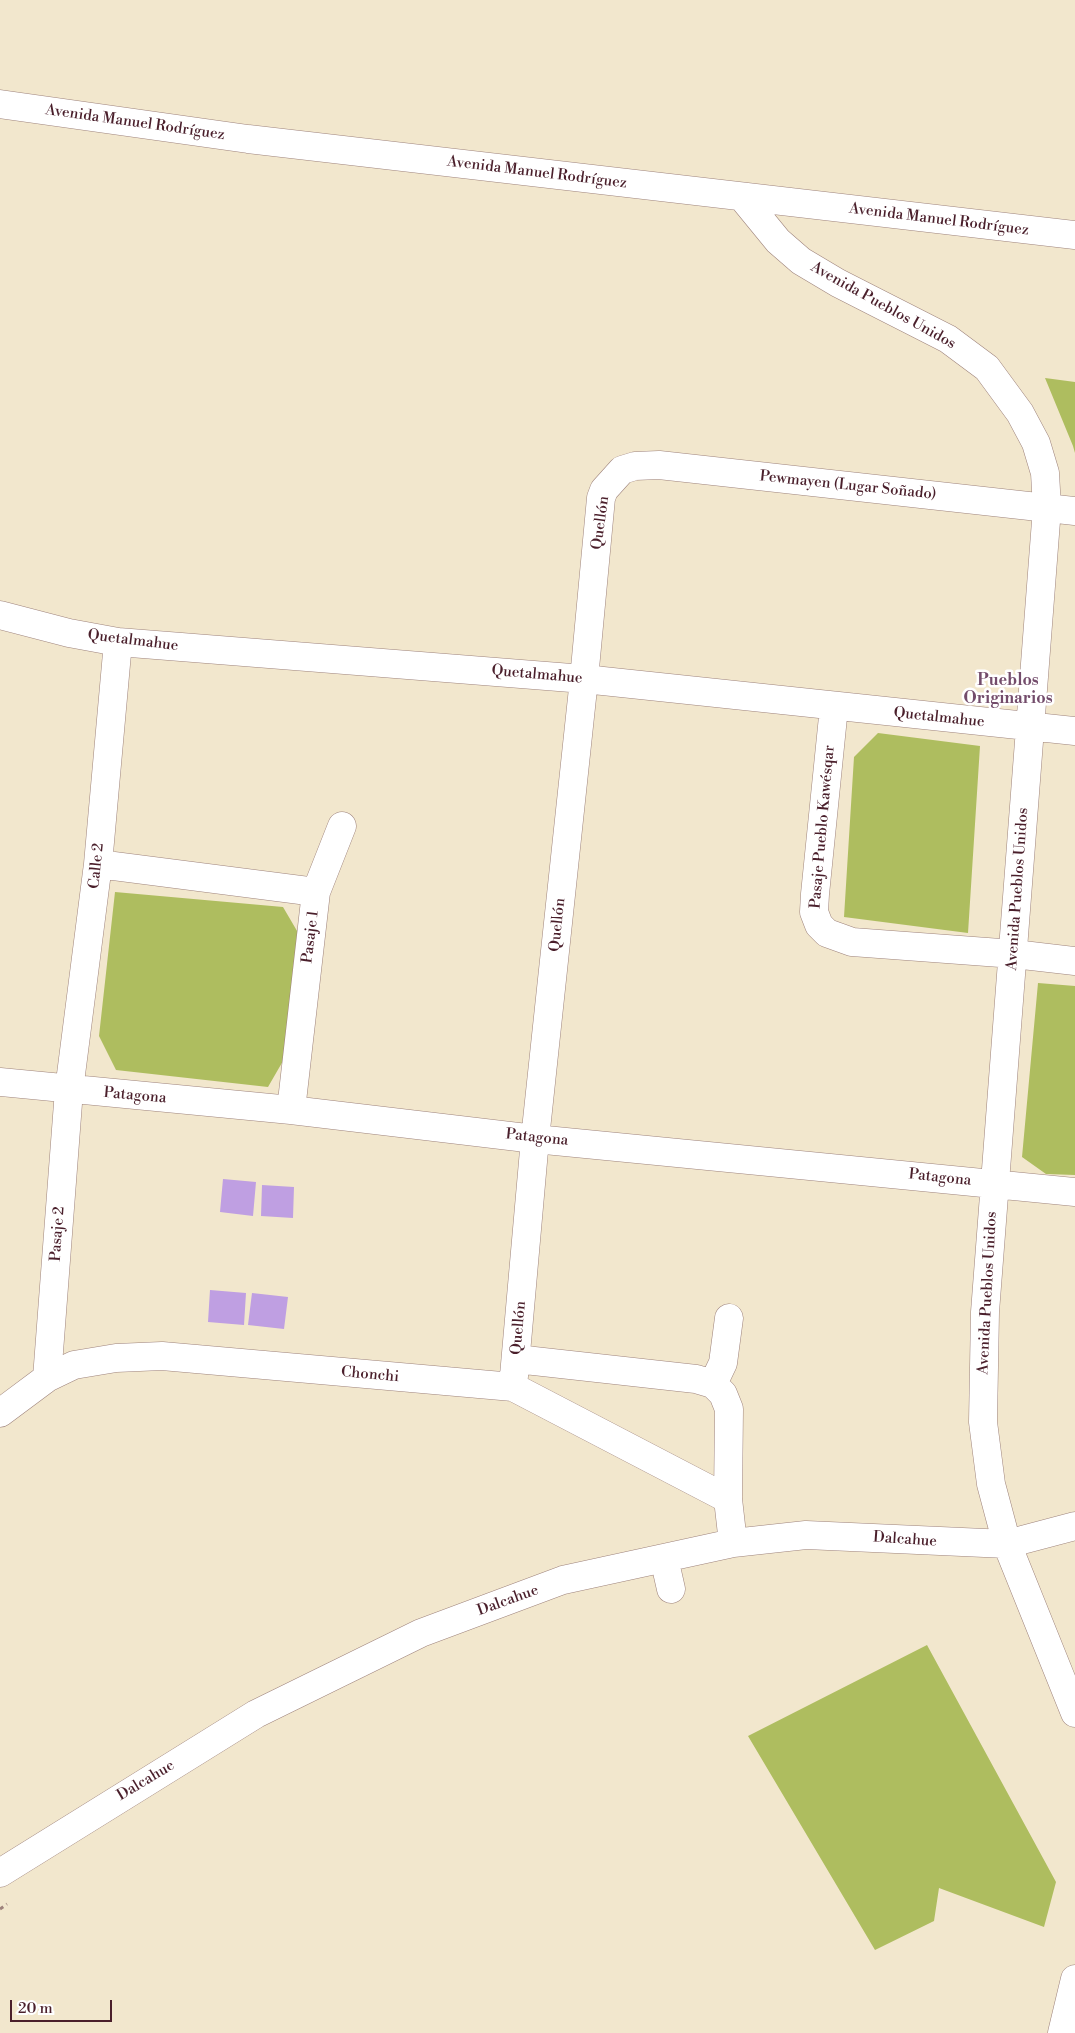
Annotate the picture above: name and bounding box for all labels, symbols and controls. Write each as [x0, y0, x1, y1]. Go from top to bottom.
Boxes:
street label: Avenida Manuel Rodríguez [44, 101, 226, 145]
street label: Avenida Manuel Rodríguez [446, 153, 628, 193]
street label: Avenida Manuel Rodríguez [848, 200, 1030, 240]
street label: Avenida Pueblos Unidos [807, 259, 959, 353]
street label: Pewmayen (Lugar Soñado) [759, 468, 937, 504]
street label: Quellón [588, 495, 614, 551]
street label: Quetalmahue [87, 627, 179, 655]
street label: Quetalmahue [491, 662, 583, 688]
district label: Pueblos Originarios [964, 671, 1052, 709]
street label: Quetalmahue [893, 704, 985, 732]
street label: Pasaje Pueblo Kawésqar [807, 745, 839, 909]
street label: Avenida Pueblos Unidos [1003, 807, 1033, 971]
street label: Calle 2 [86, 842, 108, 890]
street label: Quellón [546, 897, 570, 953]
street label: Pasaje 1 [299, 910, 323, 964]
street label: Patagona [103, 1084, 167, 1108]
street label: Patagona [505, 1126, 569, 1150]
street label: Patagona [908, 1166, 972, 1190]
street label: Pasaje 2 [47, 1206, 69, 1262]
street label: Avenida Pueblos Unidos [975, 1211, 1001, 1375]
street label: Quellón [508, 1300, 530, 1356]
street label: Chonchi [340, 1364, 400, 1386]
street label: Dalcahue [872, 1529, 938, 1551]
street label: Dalcahue [475, 1582, 541, 1620]
street label: Dalcahue [114, 1757, 178, 1805]
scale bar [12, 1990, 115, 2022]
text: 20 m [18, 1999, 53, 2018]

